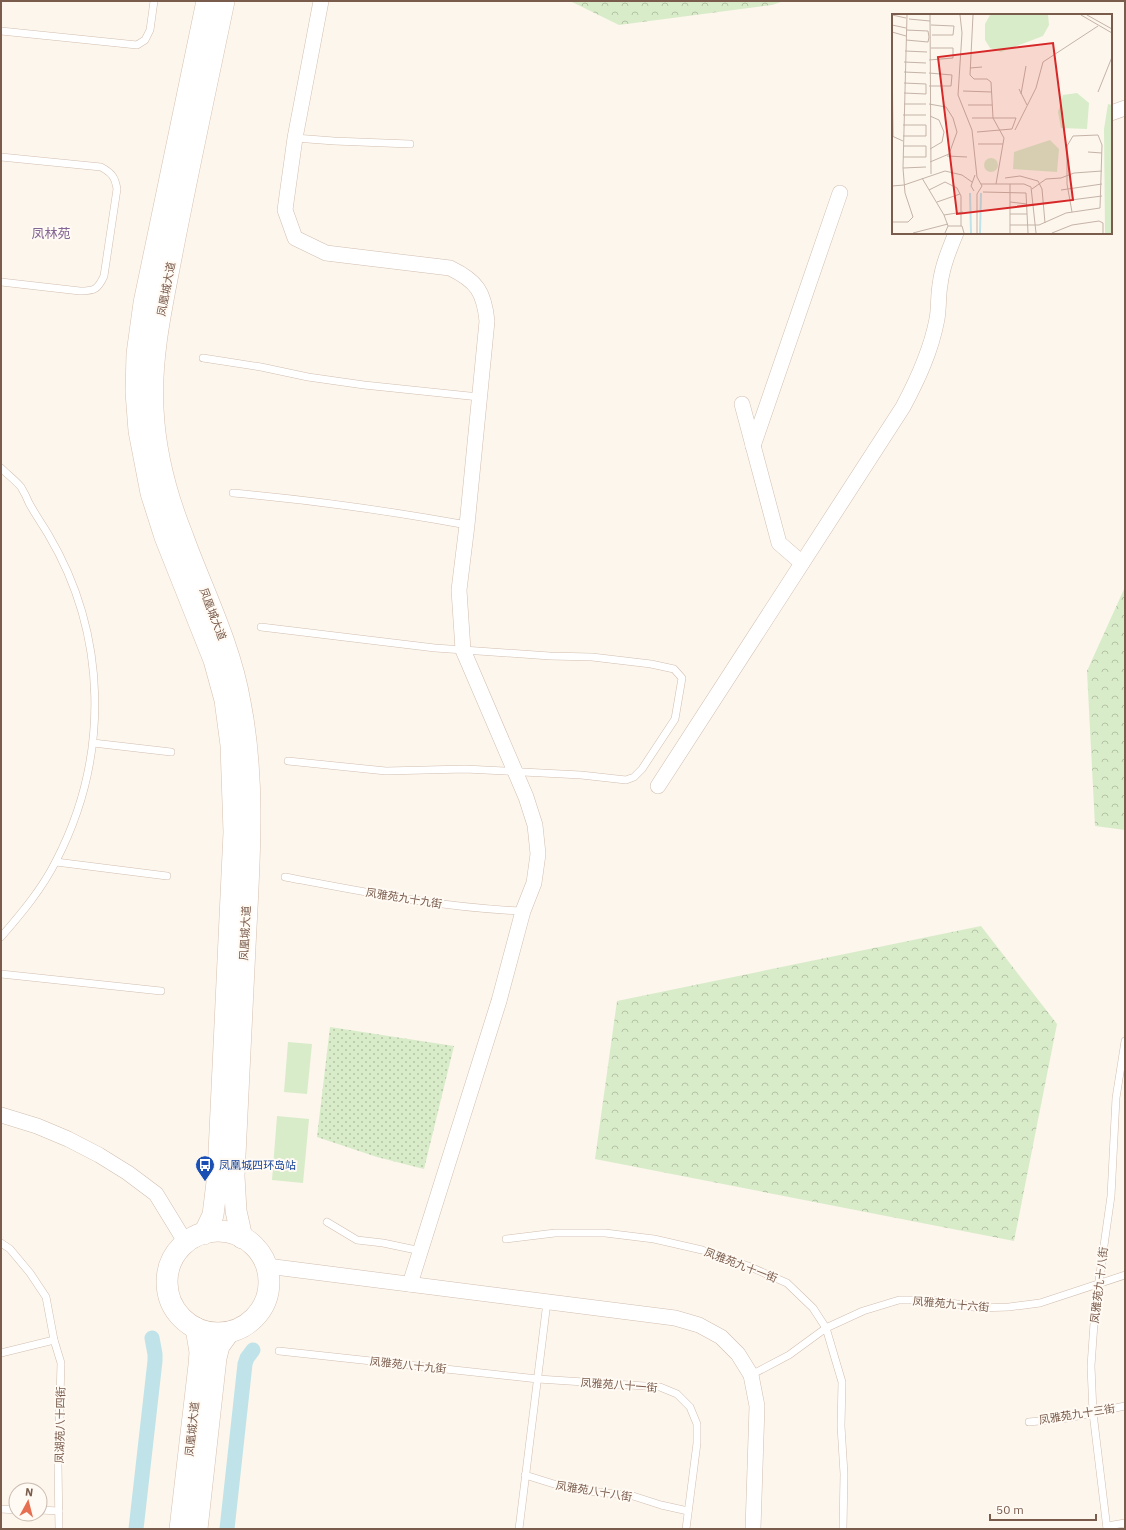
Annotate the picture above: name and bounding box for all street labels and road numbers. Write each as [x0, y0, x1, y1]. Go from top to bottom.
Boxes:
street label: 凤凰城大道 [154, 261, 178, 317]
street label: 凤凰城大道 [197, 586, 229, 642]
street label: 凤雅苑九十九街 [365, 885, 443, 911]
street label: 凤凰城大道 [237, 905, 253, 961]
street label: 凤雅苑九十一街 [703, 1245, 779, 1285]
street label: 凤雅苑九十八街 [1087, 1246, 1111, 1324]
street label: 凤雅苑九十六街 [912, 1294, 990, 1314]
street label: 凤雅苑八十九街 [369, 1354, 447, 1376]
street label: 凤雅苑八十一街 [580, 1375, 658, 1395]
street label: 凤湖苑八十四街 [52, 1386, 68, 1464]
street label: 凤凰城大道 [182, 1401, 202, 1457]
street label: 凤雅苑九十三街 [1038, 1401, 1116, 1427]
street label: 凤雅苑八十八街 [555, 1478, 633, 1504]

